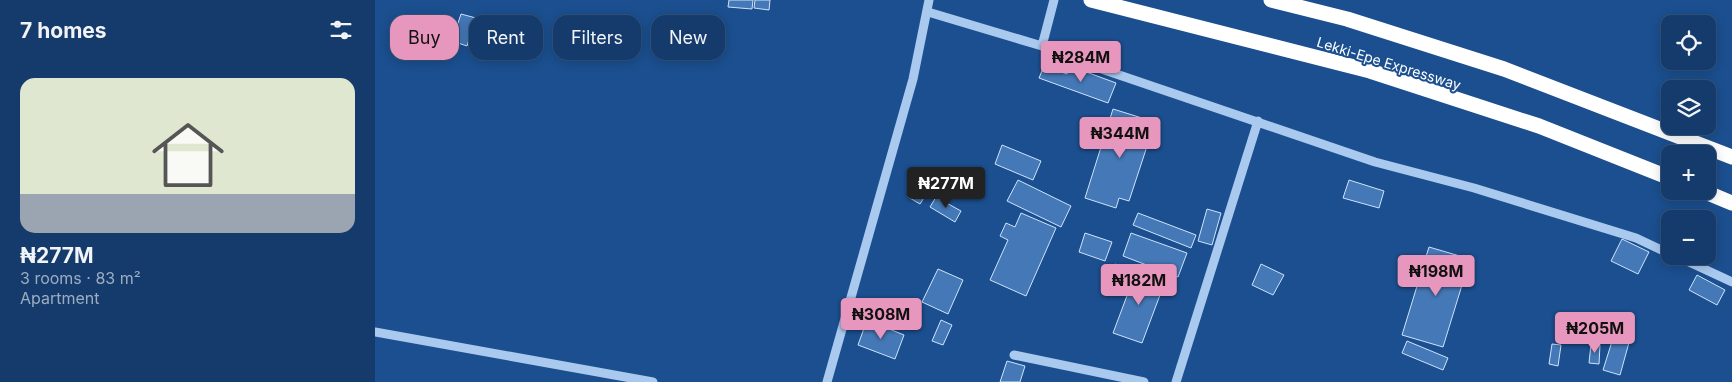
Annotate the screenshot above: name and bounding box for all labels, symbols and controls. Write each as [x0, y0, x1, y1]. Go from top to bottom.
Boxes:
chip: Buy [390, 15, 459, 60]
chip: Rent [469, 15, 543, 60]
chip: Filters [553, 15, 641, 60]
chip: New [651, 15, 725, 60]
map controls [1661, 15, 1716, 265]
button: locate [1661, 15, 1716, 70]
icon: filters [327, 16, 355, 44]
text: 7 homes [20, 18, 107, 43]
street label: Lekki-Epe Expressway [1315, 33, 1463, 93]
pin: ₦284M [1046, 41, 1116, 83]
text: ₦284M [1052, 47, 1110, 67]
button: layers [1661, 80, 1716, 135]
icon: home [143, 110, 233, 200]
pin: ₦344M [1085, 116, 1155, 159]
text: ₦344M [1091, 123, 1150, 143]
button: + [1661, 145, 1716, 200]
pin: ₦277M [911, 166, 981, 209]
text: ₦277M [918, 173, 974, 193]
button: − [1661, 210, 1716, 265]
text: ₦277M [20, 243, 94, 268]
pin: ₦198M [1401, 254, 1471, 297]
text: ₦198M [1409, 261, 1463, 281]
pin: ₦182M [1104, 264, 1174, 306]
text: 3 rooms · 83 m² [20, 268, 141, 288]
text: ₦182M [1112, 270, 1166, 290]
text: Apartment [20, 288, 100, 308]
pin: ₦308M [846, 298, 916, 340]
text: ₦308M [852, 304, 910, 324]
pin: ₦205M [1560, 312, 1630, 354]
text: ₦205M [1566, 318, 1624, 338]

